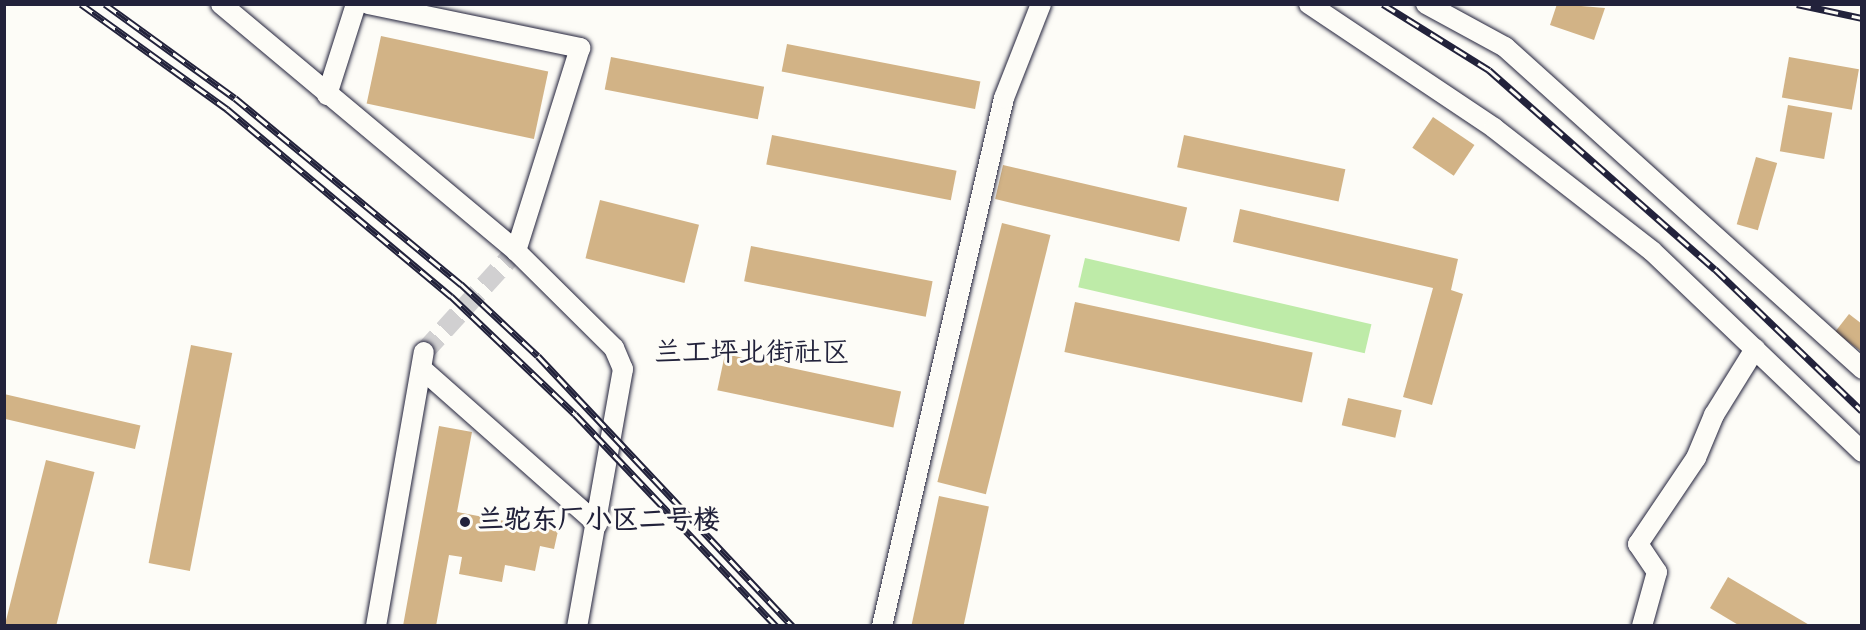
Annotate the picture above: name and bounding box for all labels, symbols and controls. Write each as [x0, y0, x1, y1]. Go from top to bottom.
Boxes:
district label: 兰工坪北街社区 [654, 338, 850, 372]
place label: 兰驼东厂小区二号楼 [477, 506, 720, 538]
marker: 兰驼东厂小区二号楼 [458, 515, 472, 529]

